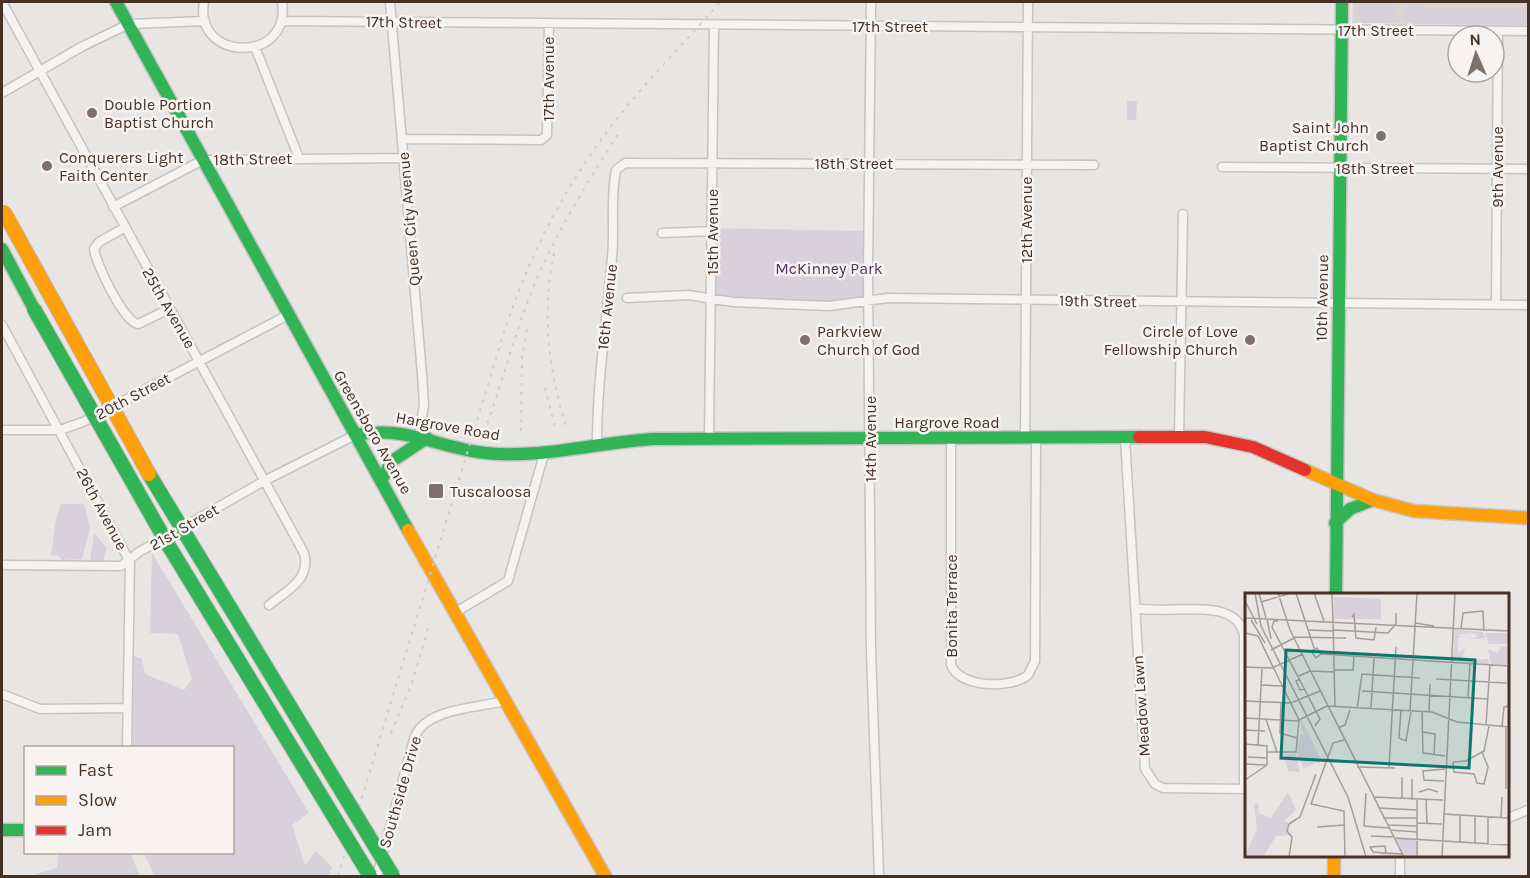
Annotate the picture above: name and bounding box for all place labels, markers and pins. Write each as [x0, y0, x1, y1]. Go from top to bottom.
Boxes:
place label: Double Portion Baptist Church [104, 95, 214, 132]
marker: Double Portion Baptist Church [85, 106, 99, 120]
place label: Saint John Baptist Church [1259, 118, 1369, 155]
marker: Saint John Baptist Church [1374, 129, 1388, 143]
place label: Conquerers Light Faith Center [59, 148, 183, 185]
marker: Conquerers Light Faith Center [40, 159, 54, 173]
place label: Parkview Church of God [817, 322, 920, 359]
place label: Circle of Love Fellowship Church [1104, 322, 1238, 359]
marker: Parkview Church of God [798, 333, 812, 347]
marker: Circle of Love Fellowship Church [1243, 333, 1257, 347]
marker: Tuscaloosa [427, 482, 445, 500]
place label: Tuscaloosa [450, 482, 531, 501]

